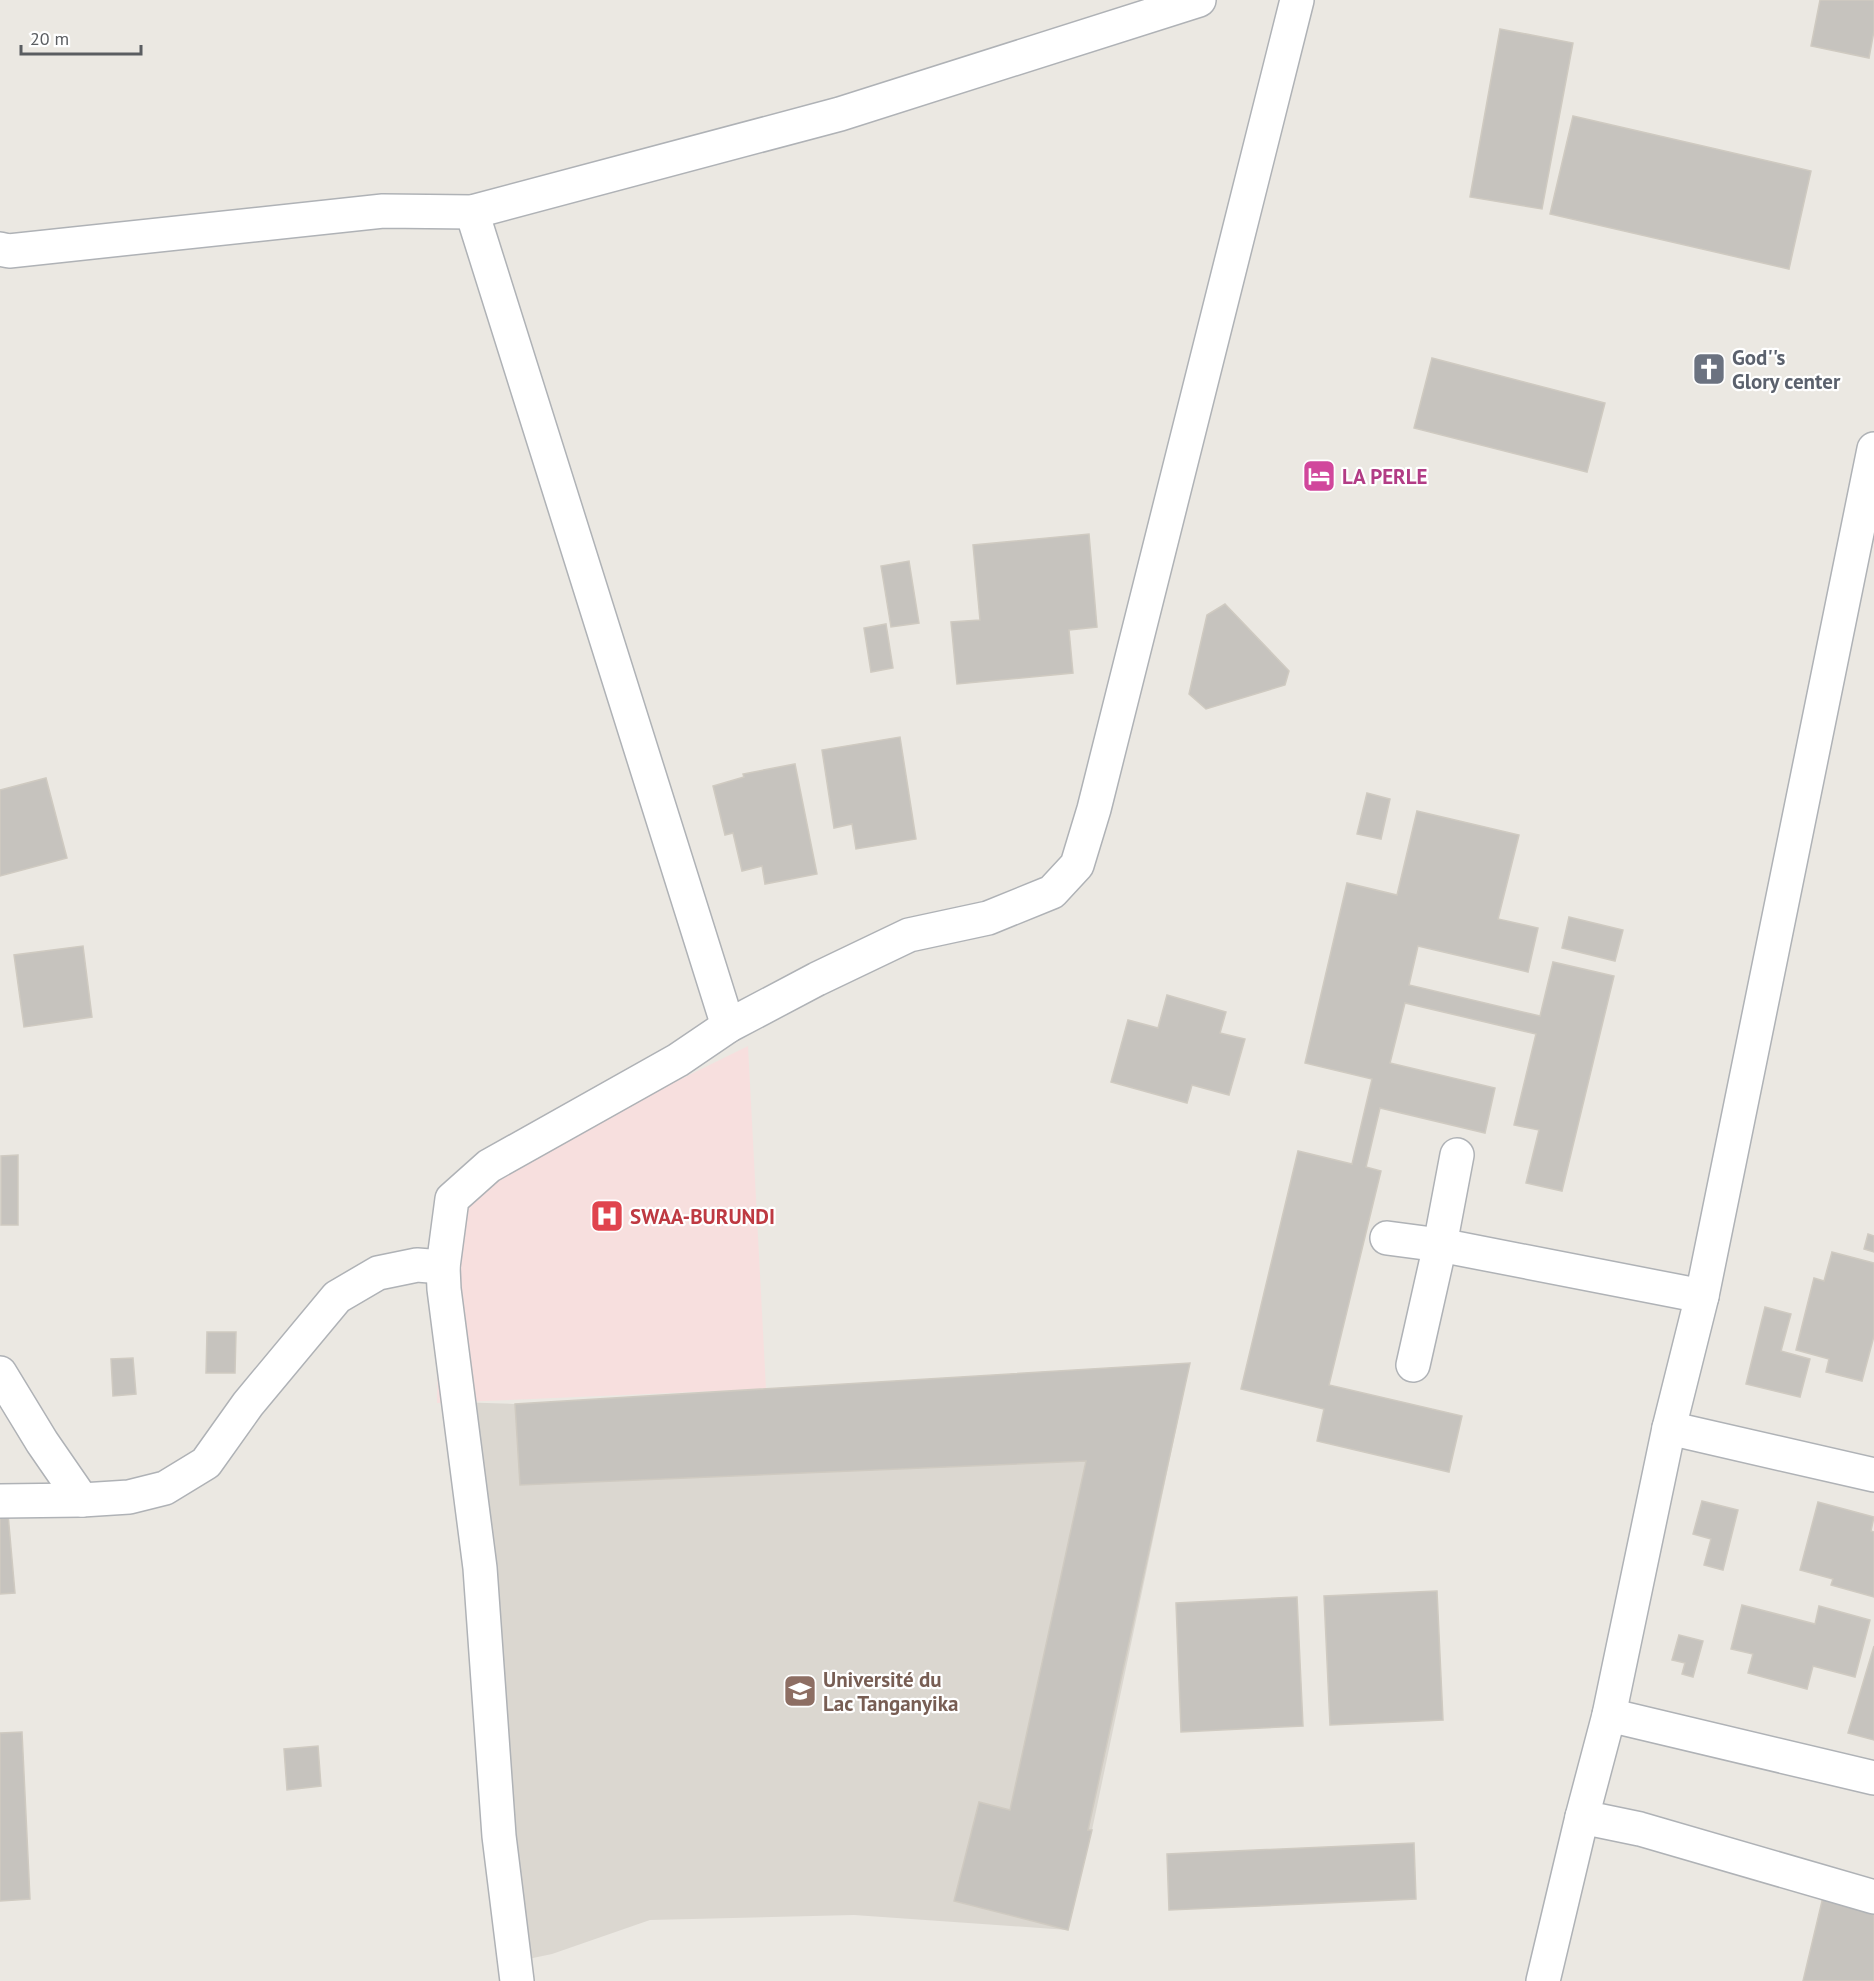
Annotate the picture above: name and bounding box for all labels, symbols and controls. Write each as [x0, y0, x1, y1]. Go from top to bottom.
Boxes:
scale bar [21, 18, 141, 56]
text: 20 m [30, 27, 69, 50]
place label: God''s Glory center [1732, 344, 1841, 395]
church icon: God''s Glory center [1691, 351, 1727, 387]
hotel icon: LA PERLE [1301, 458, 1337, 494]
place label: LA PERLE [1342, 463, 1428, 490]
hospital icon: SWAA-BURUNDI [589, 1198, 625, 1234]
place label: SWAA-BURUNDI [630, 1203, 775, 1230]
place label: Université du Lac Tanganyika [823, 1666, 958, 1717]
school or university icon: Université du Lac Tanganyika [782, 1673, 818, 1709]

